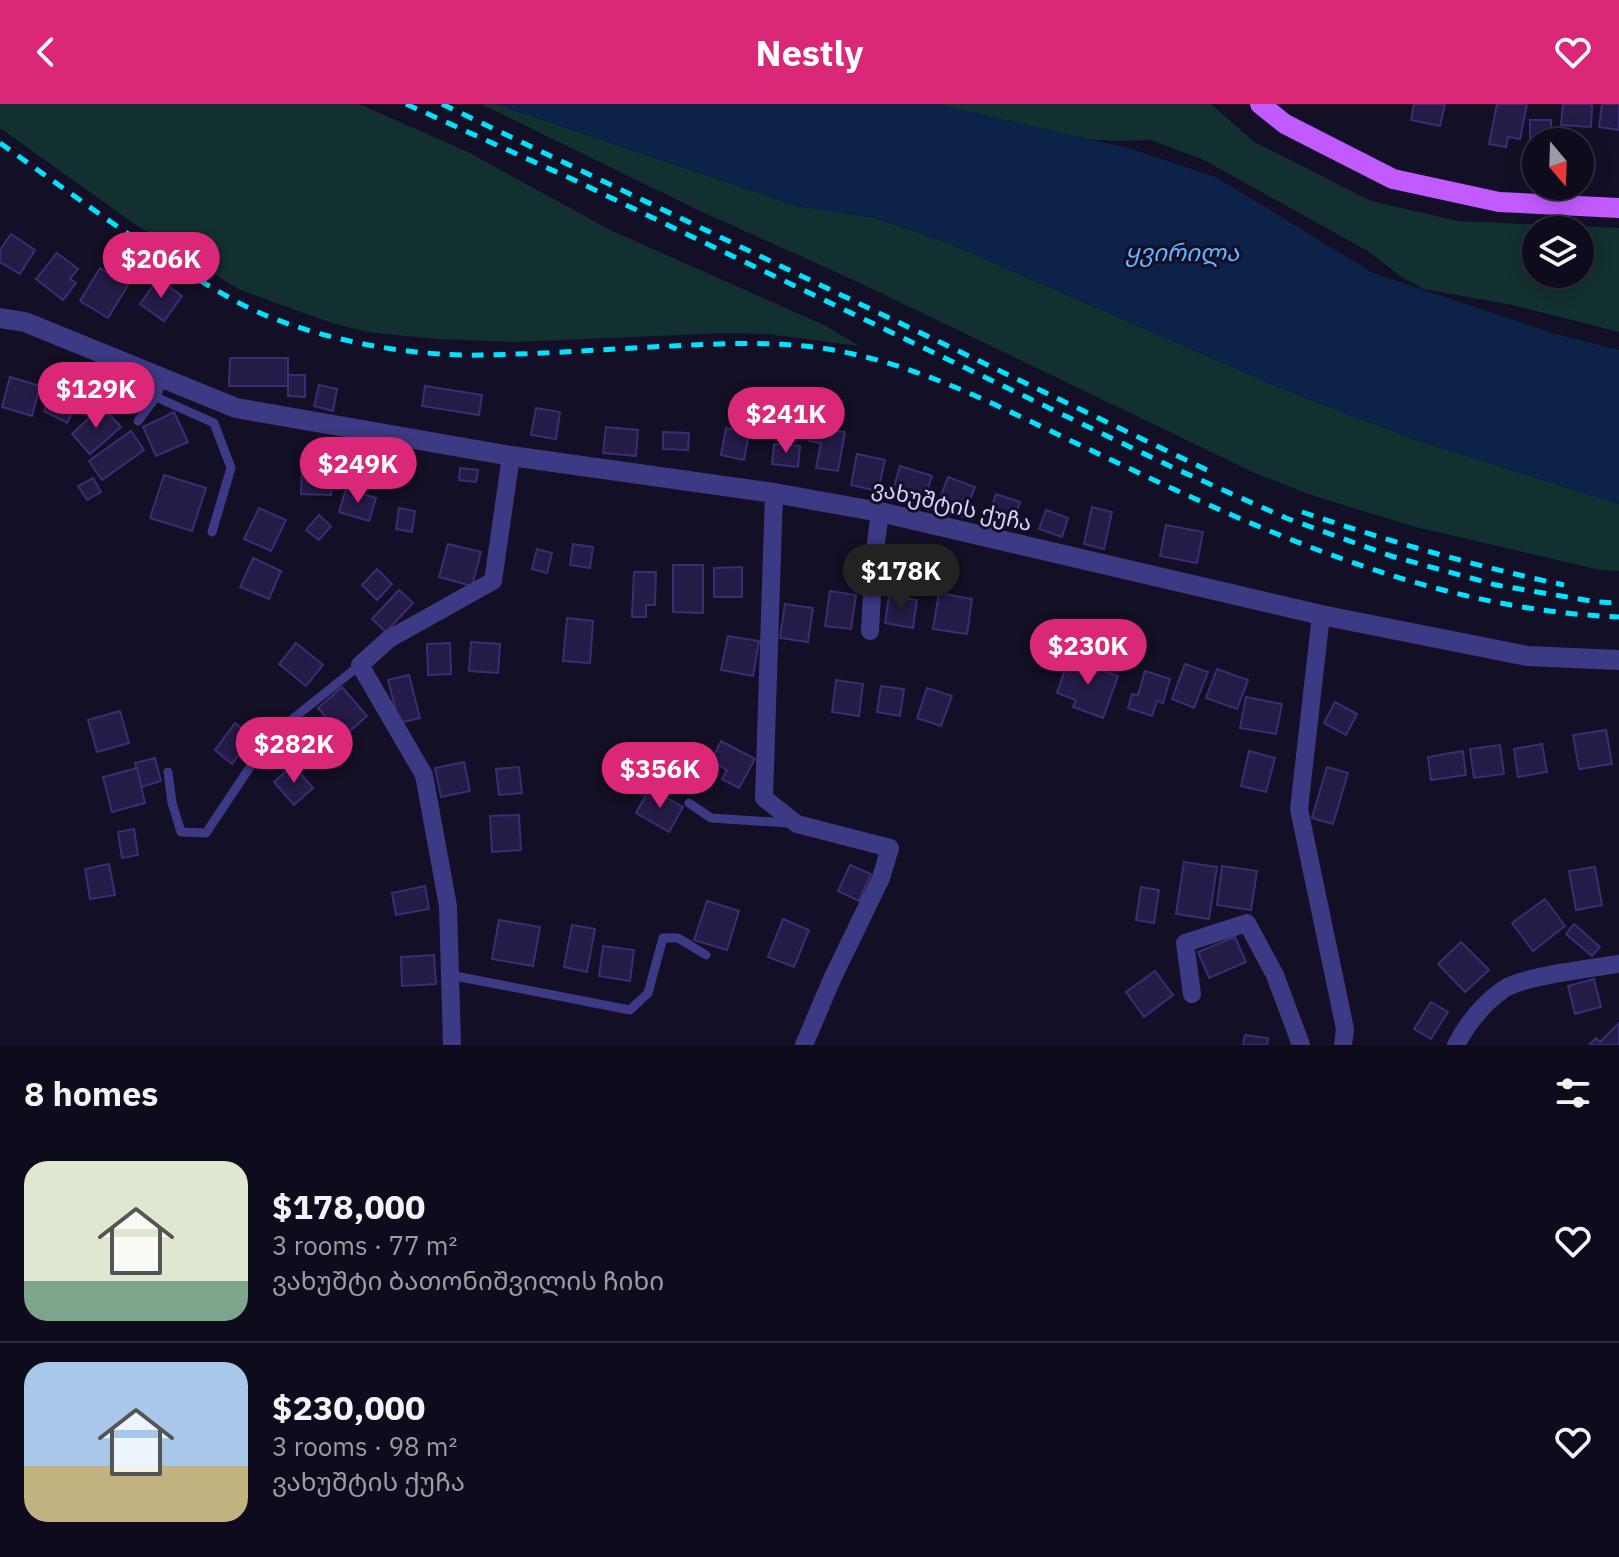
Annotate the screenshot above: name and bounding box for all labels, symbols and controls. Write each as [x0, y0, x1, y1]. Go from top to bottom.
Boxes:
text: Nestly [756, 29, 863, 76]
icon: back [24, 30, 68, 74]
icon: heart [1551, 30, 1595, 74]
north arrow [1522, 128, 1594, 200]
map controls [1522, 128, 1594, 288]
button: layers [1522, 216, 1594, 288]
pin: $206K [105, 232, 217, 300]
water label: ყვირილა [1125, 236, 1240, 268]
text: $206K [121, 241, 201, 275]
pin: $129K [40, 362, 152, 430]
text: $129K [56, 371, 136, 405]
pin: $241K [730, 387, 842, 455]
text: $241K [746, 396, 826, 430]
pin: $249K [302, 437, 414, 505]
text: $249K [318, 446, 398, 480]
street label: ვახუშტის ქუჩა [869, 472, 1035, 537]
pin: $178K [845, 544, 957, 612]
text: $178K [861, 553, 941, 587]
pin: $230K [1032, 619, 1144, 687]
text: $230K [1048, 628, 1128, 662]
pin: $282K [238, 717, 350, 785]
text: $282K [254, 726, 334, 760]
pin: $356K [604, 742, 716, 810]
text: $356K [620, 751, 700, 785]
text: 8 homes [24, 1071, 159, 1115]
icon: filters [1551, 1071, 1595, 1115]
text: $178,000 [272, 1184, 425, 1228]
icon: home [88, 1193, 184, 1289]
icon: heart [1551, 1219, 1595, 1263]
text: 3 rooms · 77 m² [272, 1228, 457, 1262]
text: ვახუშტი ბათონიშვილის ჩიხი [272, 1263, 664, 1297]
text: $230,000 [272, 1385, 425, 1429]
icon: home [88, 1394, 184, 1490]
icon: heart [1551, 1420, 1595, 1464]
text: 3 rooms · 98 m² [272, 1429, 457, 1463]
text: ვახუშტის ქუჩა [272, 1464, 465, 1498]

